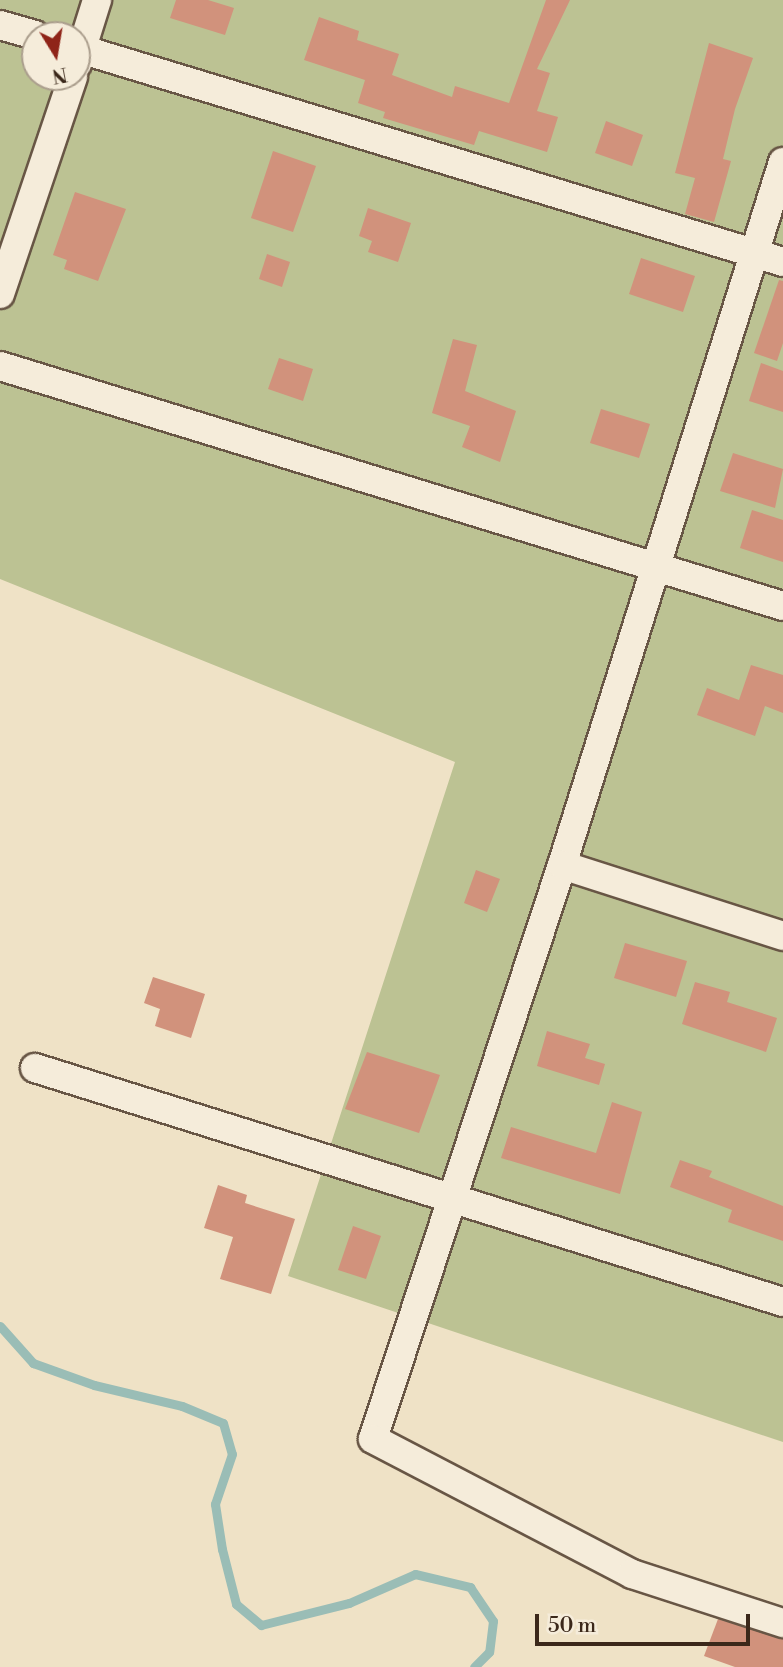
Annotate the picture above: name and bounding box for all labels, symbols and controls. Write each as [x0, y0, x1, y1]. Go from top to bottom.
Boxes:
north arrow [21, 21, 91, 91]
text: N [50, 61, 69, 88]
scale bar [538, 1600, 753, 1644]
text: 50 m [548, 1613, 596, 1639]

